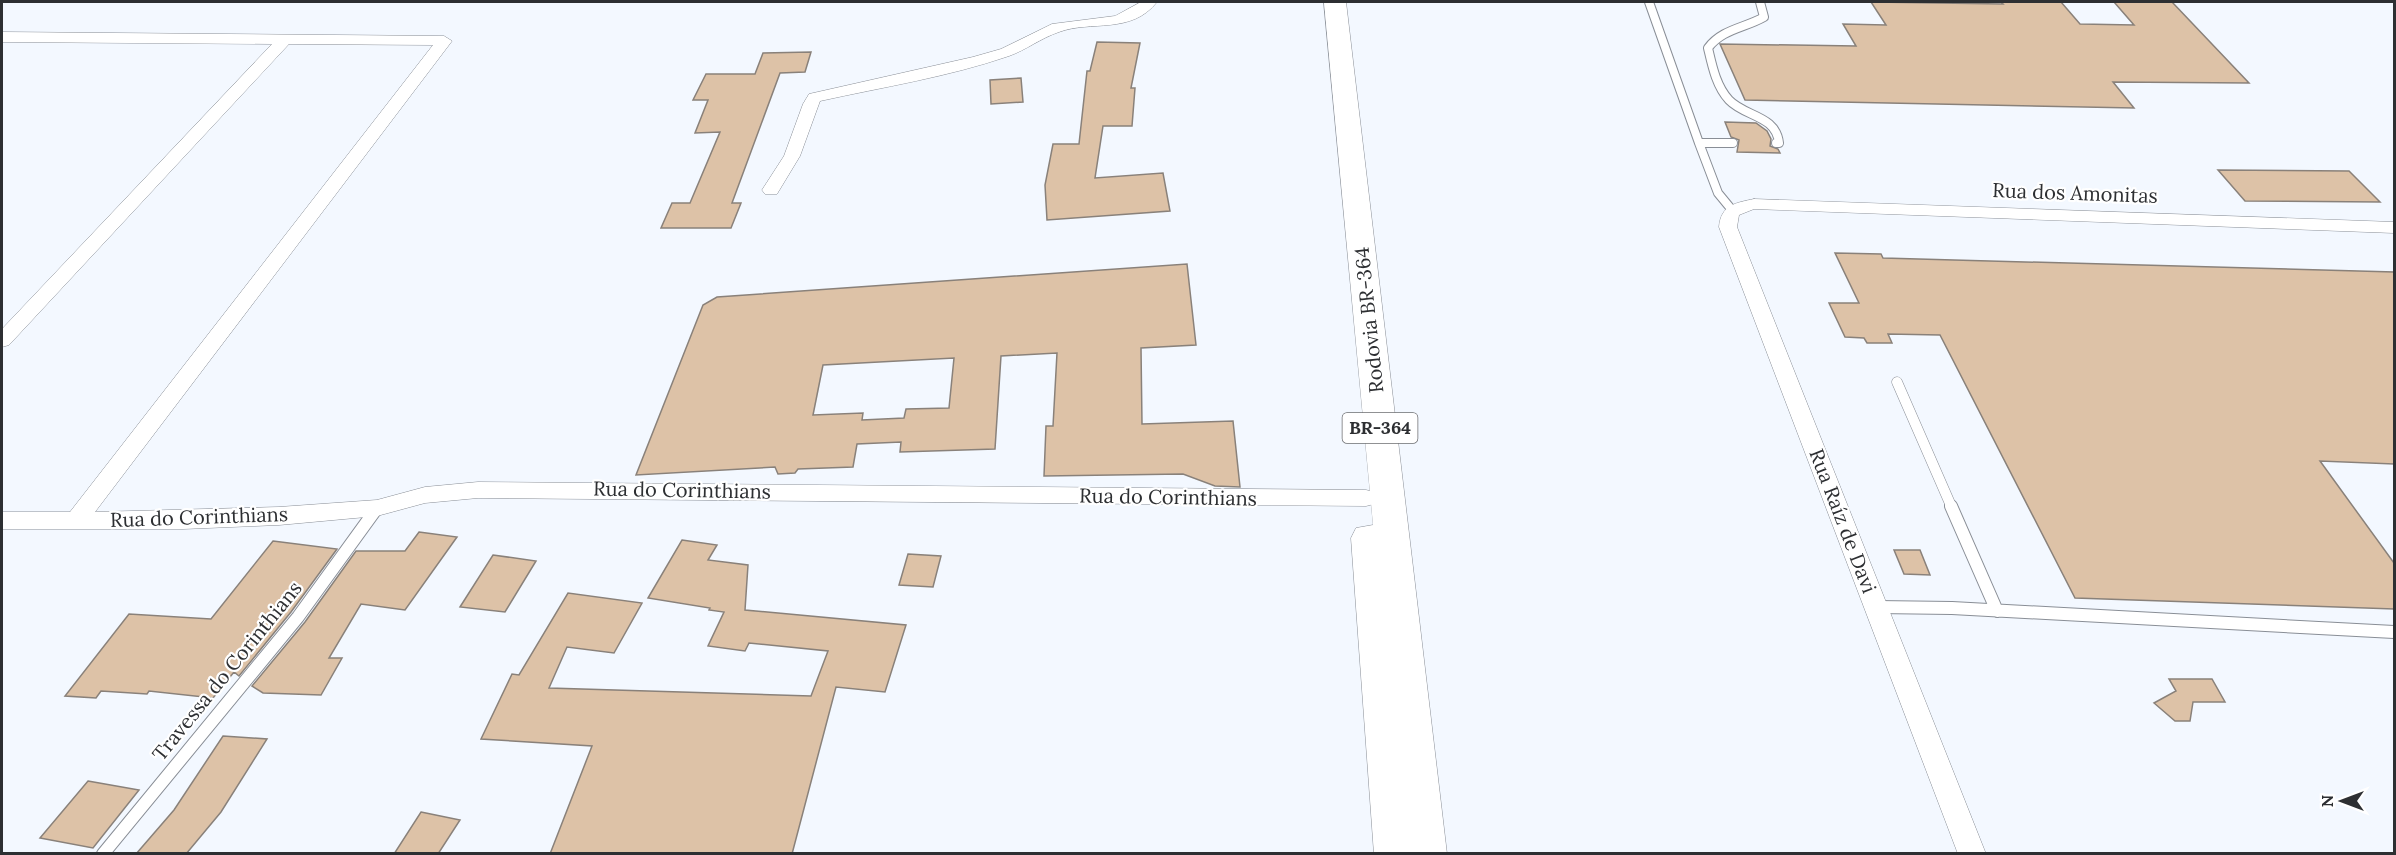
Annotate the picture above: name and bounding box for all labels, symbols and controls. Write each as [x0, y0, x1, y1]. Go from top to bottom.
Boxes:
street label: Rua dos Amonitas [1992, 177, 2158, 208]
street label: Rodovia BR-364 [1348, 246, 1389, 394]
road number: BR-364 [1342, 413, 1418, 443]
street label: Rua Raíz de Davi [1804, 445, 1883, 597]
street label: Rua do Corinthians [593, 475, 771, 504]
street label: Rua do Corinthians [1079, 482, 1257, 511]
street label: Rua do Corinthians [110, 501, 288, 532]
street label: Travessa do Corinthians [146, 576, 307, 766]
north arrow [2312, 771, 2372, 831]
text: N [2317, 795, 2337, 807]

